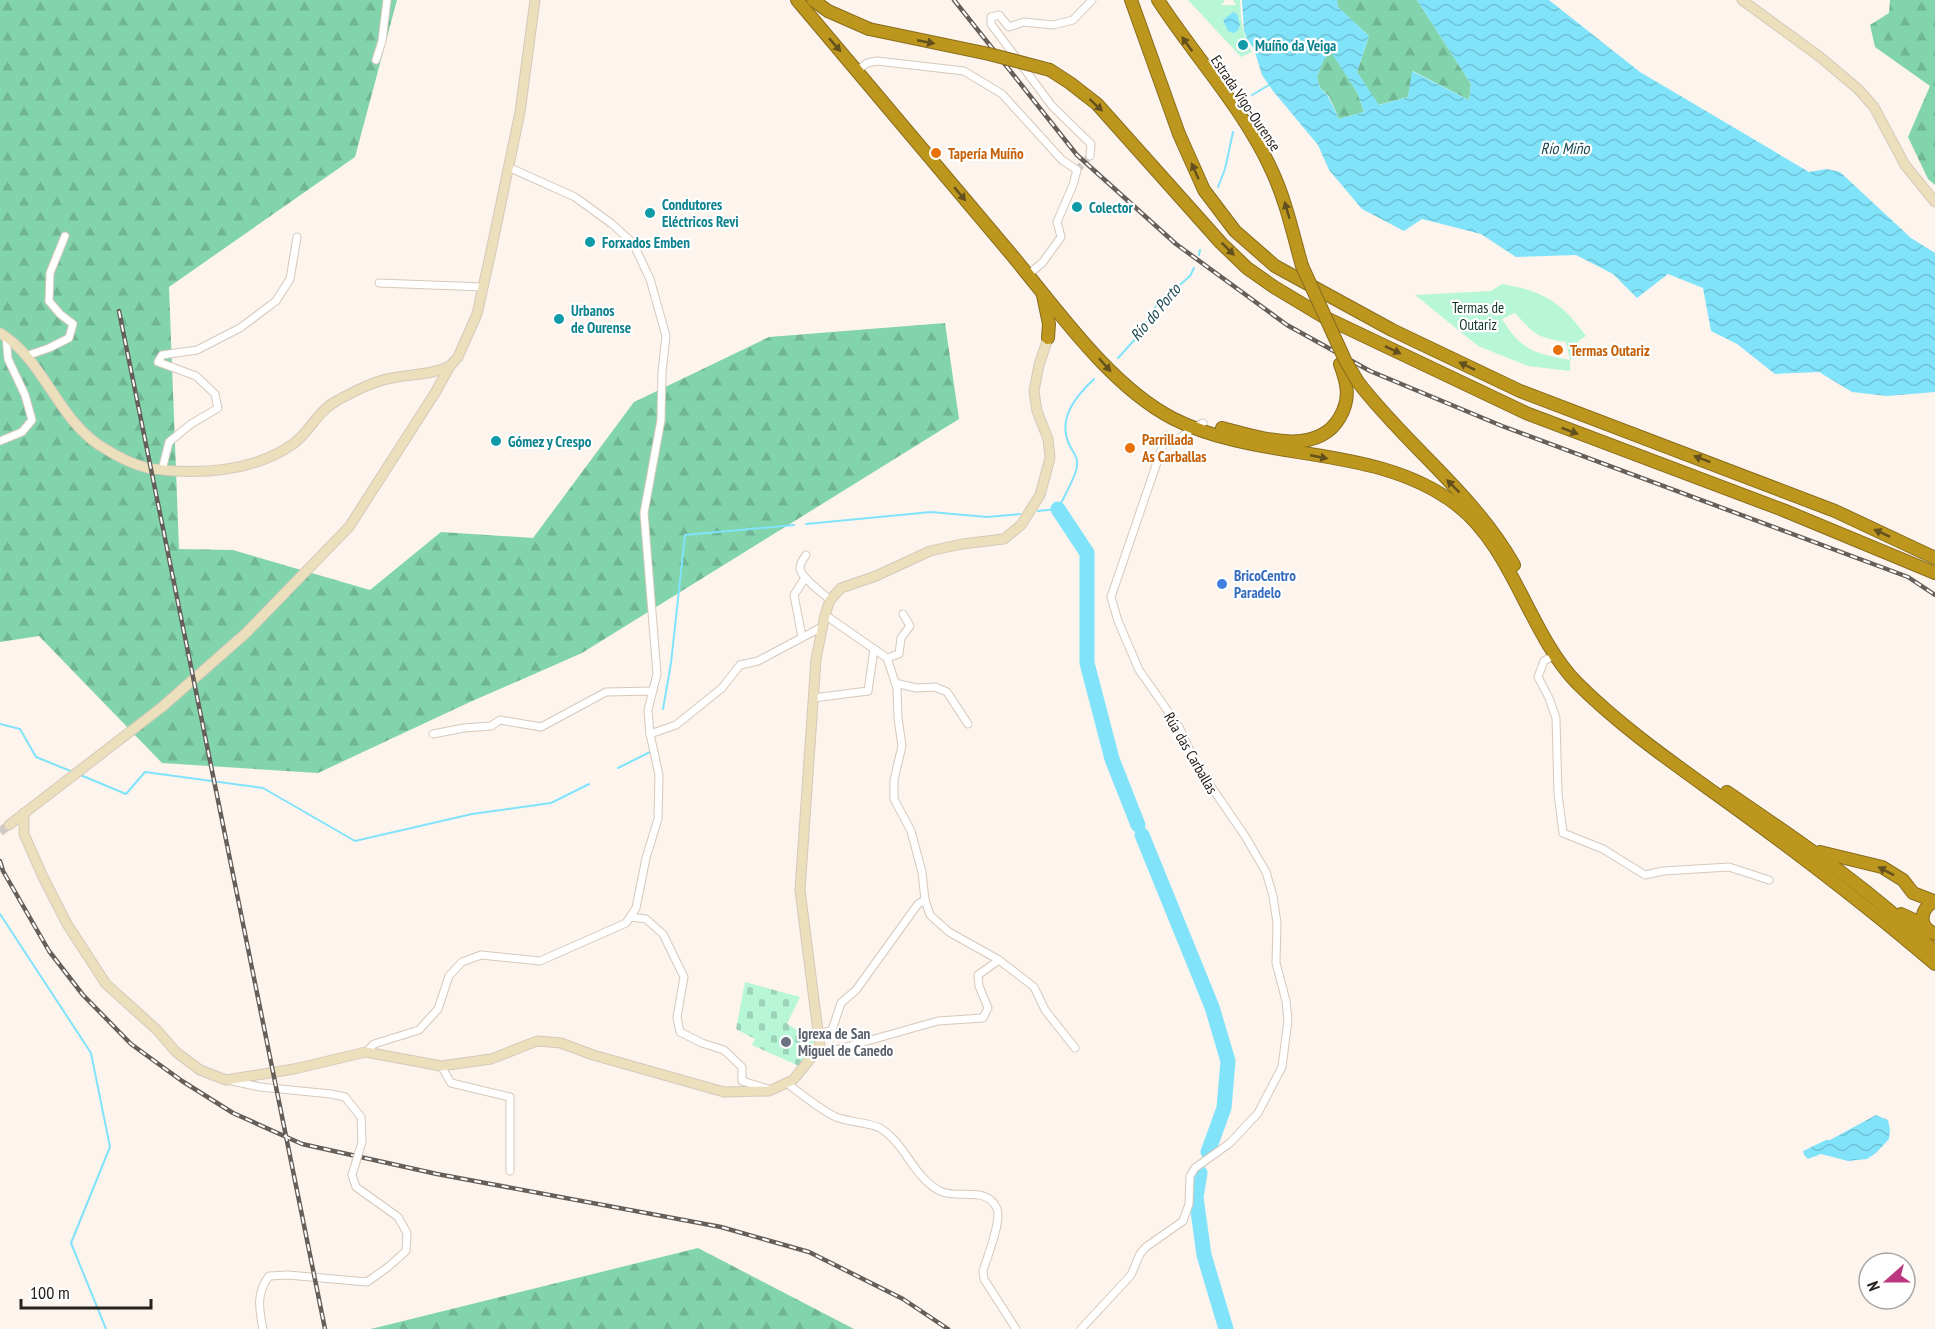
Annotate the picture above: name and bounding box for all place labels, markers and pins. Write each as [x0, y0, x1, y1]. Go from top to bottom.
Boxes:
place label: Muíño da Veiga [1255, 36, 1336, 55]
marker: Muíño da Veiga [1236, 38, 1250, 52]
place label: Tapería Muíño [948, 144, 1024, 163]
marker: Tapería Muíño [929, 146, 943, 160]
place label: Condutores Eléctricos Revi [662, 195, 739, 231]
place label: Colector [1089, 198, 1133, 217]
marker: Colector [1070, 200, 1084, 214]
marker: Condutores Eléctricos Revi [643, 206, 657, 220]
place label: Forxados Emben [602, 233, 690, 252]
marker: Forxados Emben [583, 235, 597, 249]
place label: Urbanos de Ourense [571, 301, 631, 337]
marker: Urbanos de Ourense [552, 312, 566, 326]
place label: Termas Outariz [1570, 341, 1650, 360]
marker: Termas Outariz [1551, 343, 1565, 357]
place label: Parrillada As Carballas [1141, 430, 1207, 466]
place label: Gómez y Crespo [508, 432, 592, 451]
marker: Gómez y Crespo [489, 434, 503, 448]
marker: Parrillada As Carballas [1123, 441, 1137, 455]
place label: BricoCentro Paradelo [1234, 566, 1296, 602]
marker: BricoCentro Paradelo [1215, 577, 1229, 591]
place label: Igrexa de San Miguel de Canedo [798, 1024, 894, 1060]
marker: Igrexa de San Miguel de Canedo [779, 1035, 793, 1049]

